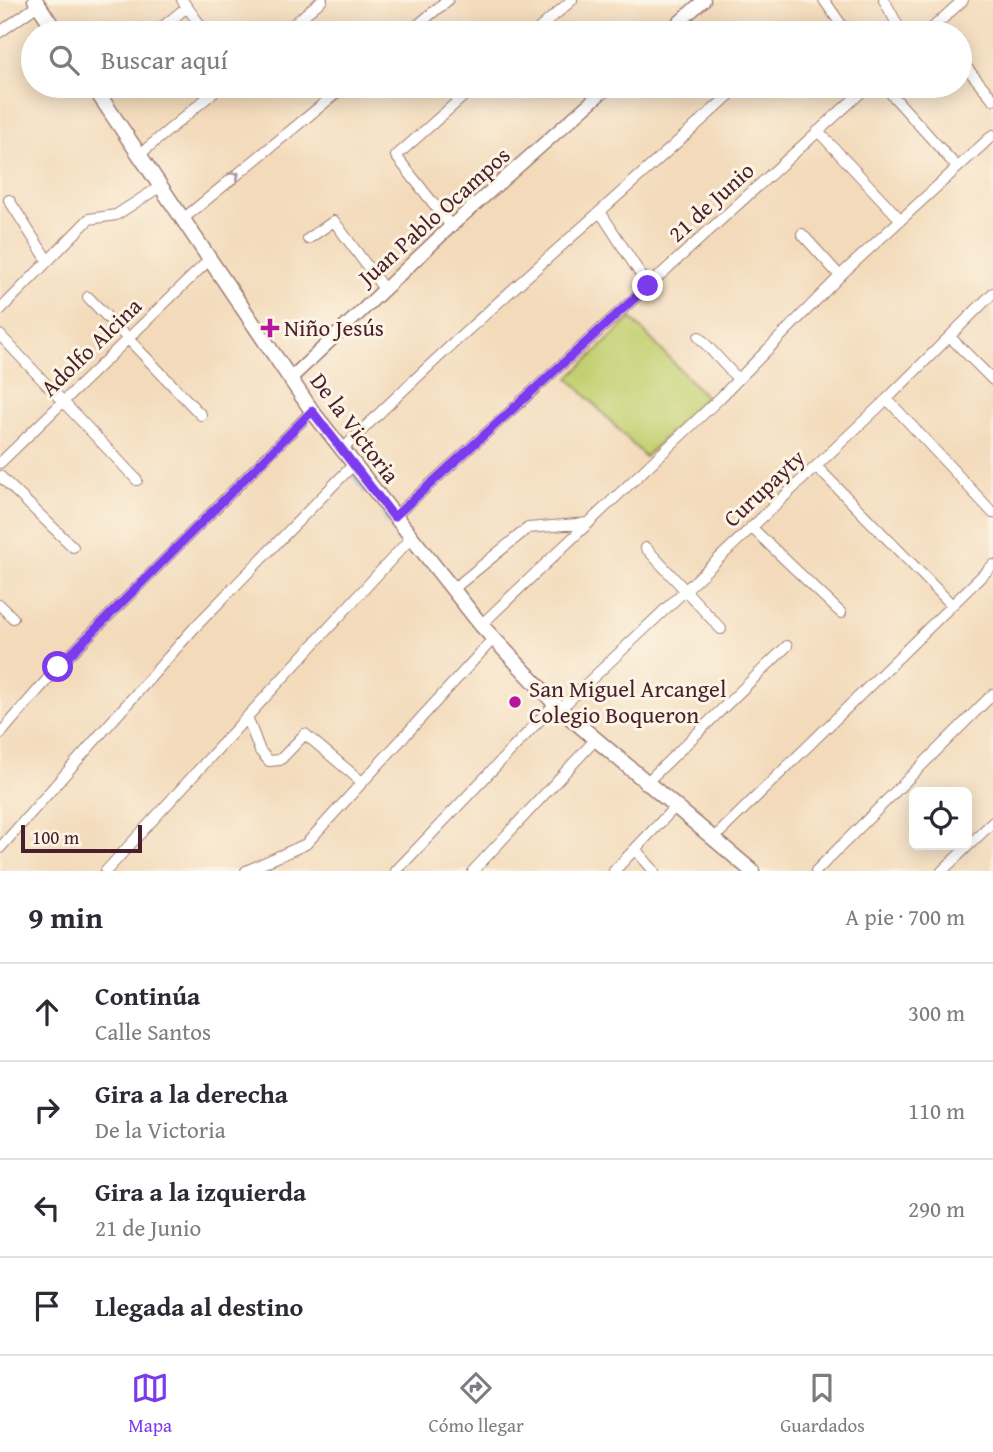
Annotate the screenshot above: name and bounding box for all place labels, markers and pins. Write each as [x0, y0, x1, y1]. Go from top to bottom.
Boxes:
place label: Niño Jesús [284, 311, 384, 344]
marker: Niño Jesús [262, 320, 278, 336]
place label: San Miguel Arcangel Colegio Boqueron [529, 672, 726, 731]
marker: San Miguel Arcangel Colegio Boqueron [507, 694, 523, 710]

